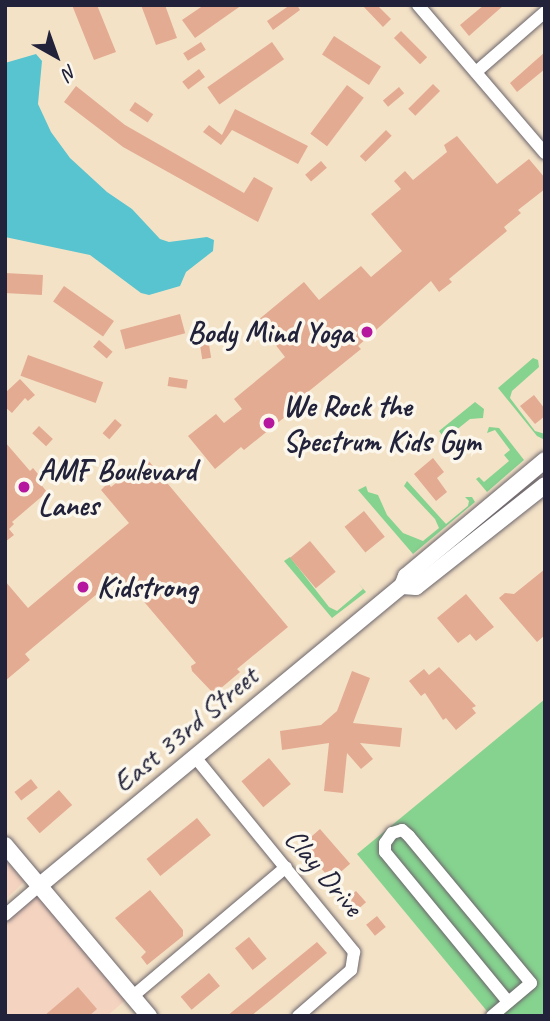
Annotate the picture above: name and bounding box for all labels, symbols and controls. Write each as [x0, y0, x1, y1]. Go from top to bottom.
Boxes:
north arrow [21, 21, 91, 91]
text: N [57, 59, 82, 85]
place label: Body Mind Yoga [188, 314, 353, 350]
marker: Body Mind Yoga [359, 324, 375, 340]
place label: We Rock the Spectrum Kids Gym [283, 388, 482, 458]
marker: We Rock the Spectrum Kids Gym [261, 415, 277, 431]
place label: AMF Boulevard Lanes [38, 452, 196, 522]
marker: AMF Boulevard Lanes [16, 479, 32, 495]
place label: Kidstrong [97, 569, 197, 605]
marker: Kidstrong [75, 579, 91, 595]
street label: East 33rd Street [105, 658, 265, 800]
street label: Clay Drive [277, 821, 371, 923]

